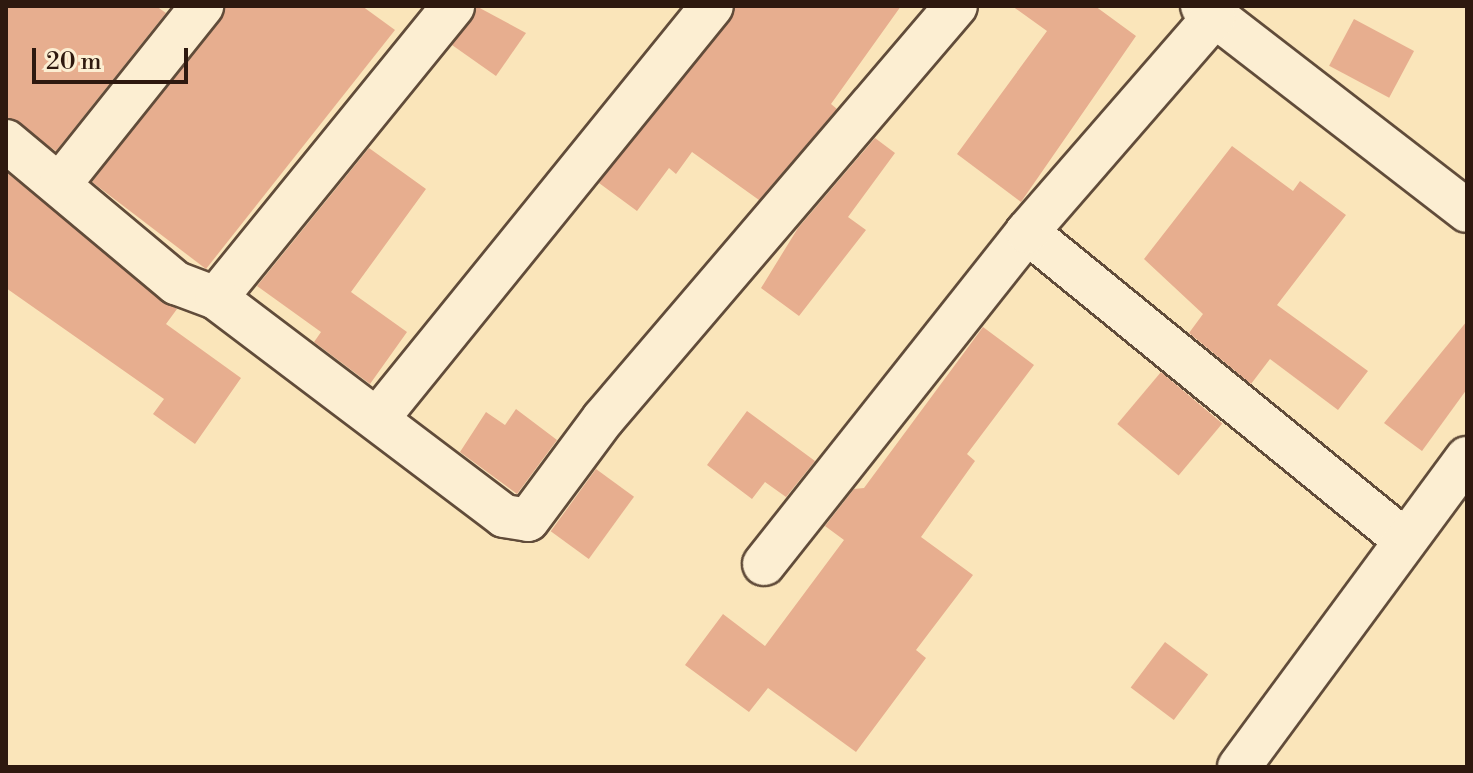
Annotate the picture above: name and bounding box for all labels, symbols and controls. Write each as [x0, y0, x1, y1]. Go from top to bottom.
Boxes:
scale bar [36, 32, 192, 82]
text: 20 m [46, 47, 102, 77]

